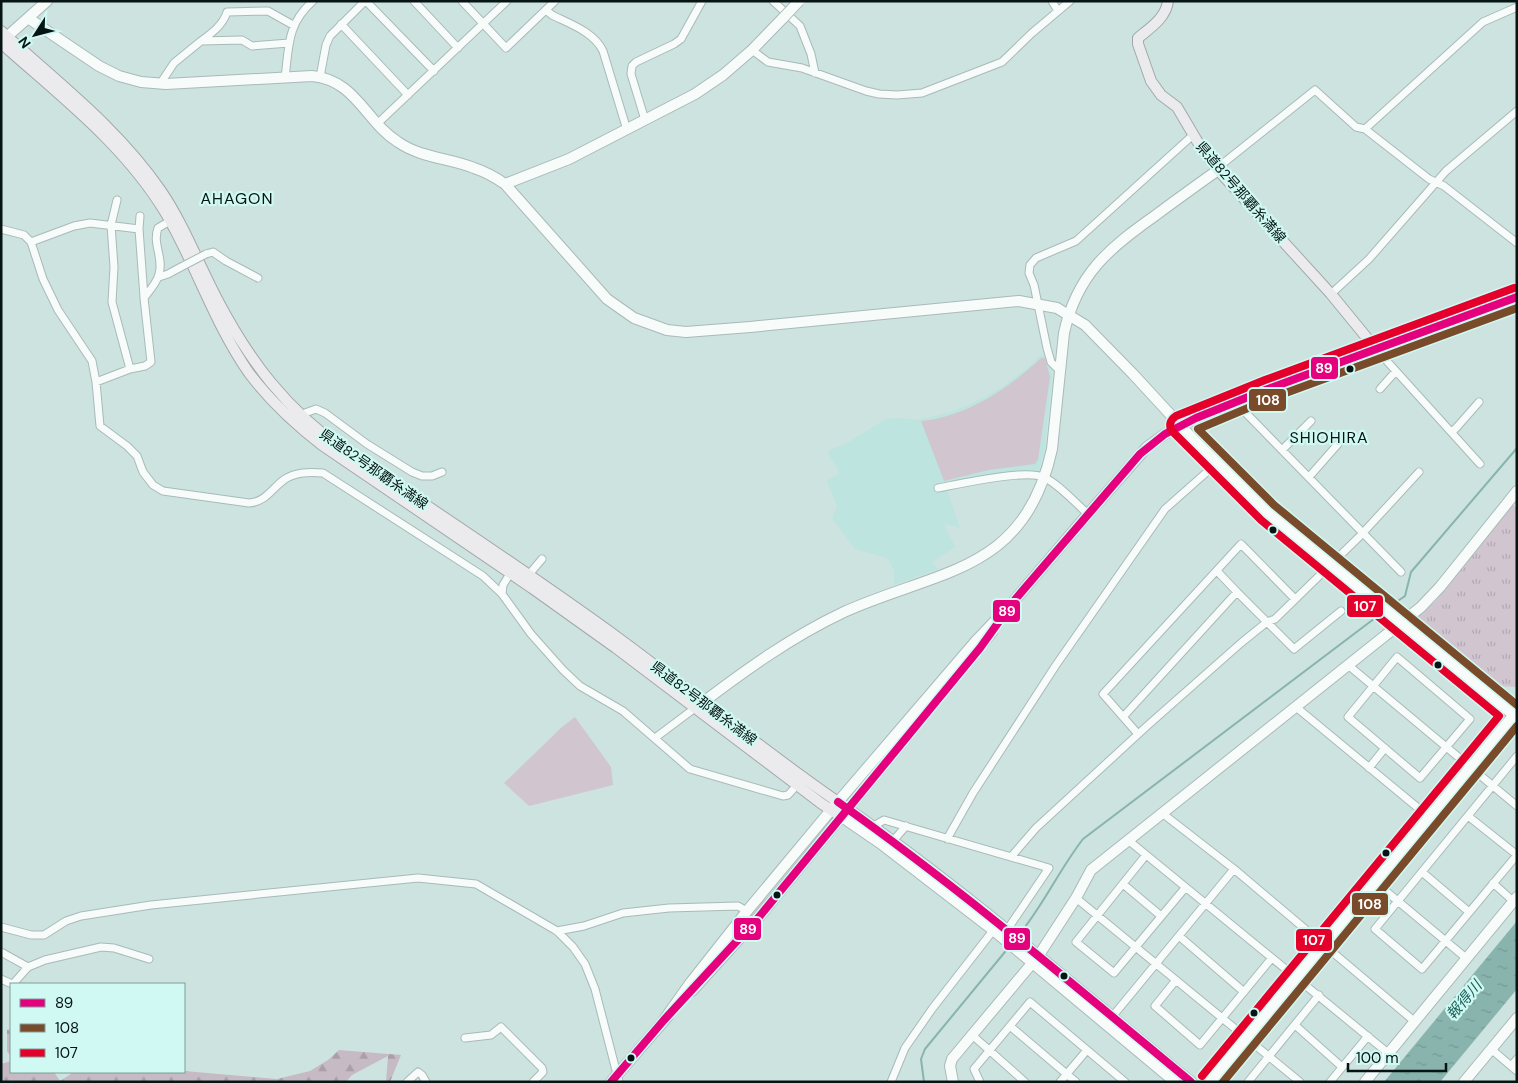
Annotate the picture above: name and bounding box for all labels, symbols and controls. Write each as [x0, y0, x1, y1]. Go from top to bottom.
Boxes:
north arrow [10, 10, 60, 60]
text: N [14, 33, 35, 52]
street label: 県道82号那覇糸満線 [1192, 138, 1290, 246]
district label: AHAGON [200, 188, 274, 209]
line badge: 89 [1310, 356, 1339, 380]
text: 89 [1315, 359, 1333, 377]
unlabelled marker [1345, 364, 1355, 374]
line badge: 108 [1248, 388, 1287, 412]
text: 108 [1256, 391, 1280, 409]
street label: 県道82号那覇糸満線 [316, 425, 432, 513]
district label: SHIOHIRA [1289, 427, 1369, 448]
unlabelled marker [1268, 525, 1278, 535]
line badge: 107 [1346, 594, 1384, 618]
text: 107 [1354, 597, 1377, 615]
line badge: 89 [992, 599, 1021, 623]
text: 89 [998, 602, 1016, 620]
street label: 県道82号那覇糸満線 [647, 657, 761, 749]
unlabelled marker [1433, 660, 1443, 670]
unlabelled marker [1381, 848, 1391, 858]
unlabelled marker [772, 890, 782, 900]
line badge: 108 [1351, 892, 1389, 916]
text: 108 [1358, 895, 1382, 913]
line badge: 89 [733, 917, 762, 941]
text: 89 [739, 920, 757, 938]
line badge: 89 [1003, 927, 1031, 951]
line badge: 107 [1295, 928, 1333, 952]
text: 89 [1008, 929, 1026, 947]
text: 107 [1303, 931, 1326, 949]
unlabelled marker [1059, 971, 1069, 981]
water label: 報得川 [1442, 975, 1487, 1024]
legend [10, 983, 185, 1073]
text: 89 [55, 993, 73, 1013]
unlabelled marker [1249, 1008, 1259, 1018]
text: 108 [55, 1018, 79, 1038]
scale bar [1348, 1040, 1446, 1072]
text: 107 [55, 1043, 78, 1063]
text: 100 m [1356, 1048, 1399, 1068]
unlabelled marker [626, 1053, 636, 1063]

